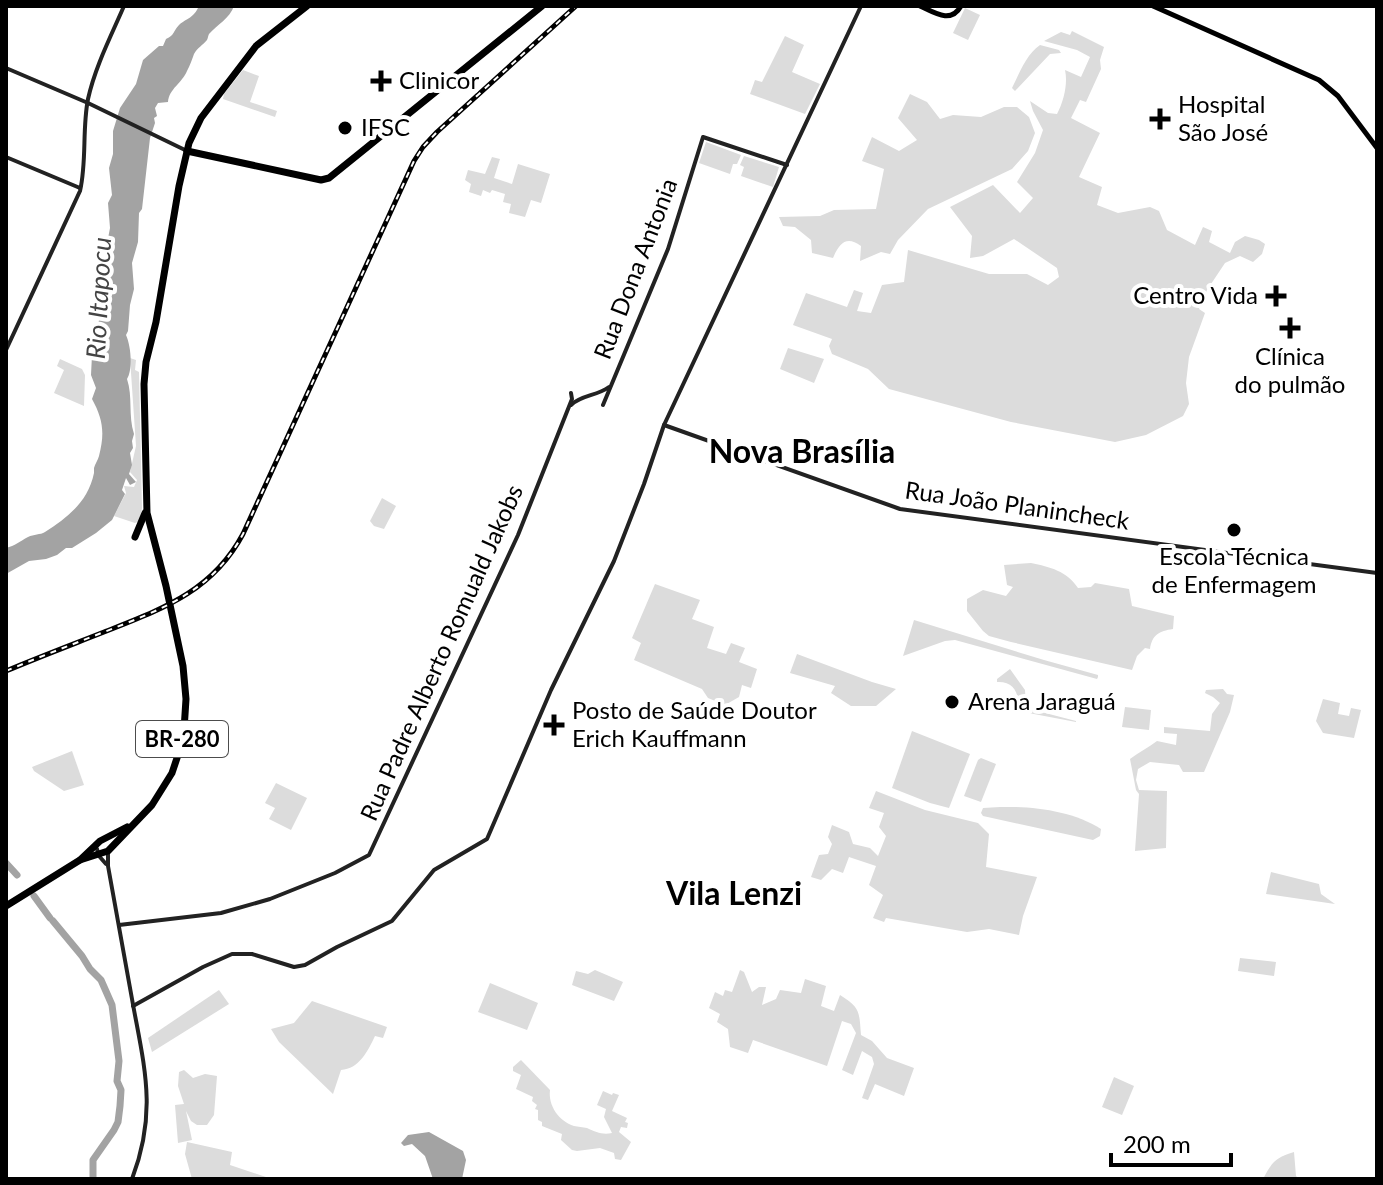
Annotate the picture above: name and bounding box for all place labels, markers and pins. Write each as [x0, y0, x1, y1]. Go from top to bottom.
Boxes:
place label: Clinicor [399, 65, 479, 94]
marker: Clinicor [370, 70, 392, 92]
place label: Hospital São José [1178, 89, 1268, 146]
marker: Hospital São José [1149, 108, 1171, 130]
place label: IFSC [361, 112, 410, 141]
marker: IFSC [336, 119, 354, 137]
place label: Centro Vida [1133, 280, 1258, 309]
marker: Centro Vida [1265, 285, 1287, 307]
marker: Clínica do pulmão [1279, 317, 1301, 339]
place label: Clínica do pulmão [1235, 341, 1345, 398]
marker: Escola Técnica de Enfermagem [1225, 521, 1243, 539]
place label: Escola Técnica de Enfermagem [1152, 541, 1316, 598]
place label: Arena Jaraguá [968, 686, 1116, 715]
marker: Arena Jaraguá [943, 693, 961, 711]
place label: Posto de Saúde Doutor Erich Kauffmann [572, 695, 817, 752]
marker: Posto de Saúde Doutor Erich Kauffmann [543, 714, 565, 736]

